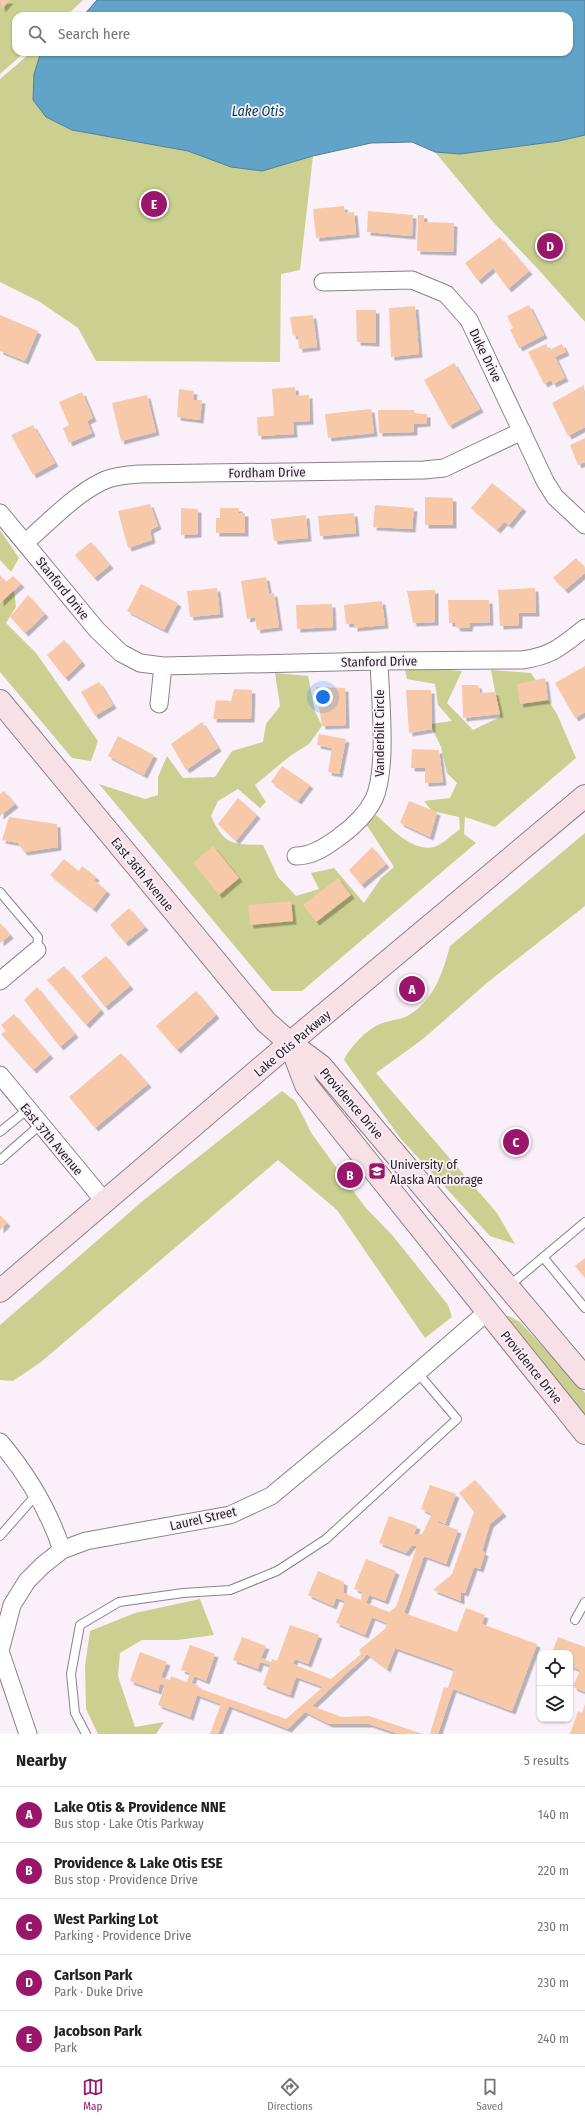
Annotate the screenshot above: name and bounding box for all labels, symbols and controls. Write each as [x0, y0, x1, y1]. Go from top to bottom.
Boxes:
search box [12, 12, 573, 56]
icon: search [26, 23, 48, 45]
text: Search here [58, 25, 130, 43]
water label: Lake Otis [232, 103, 284, 120]
pin: E [141, 189, 167, 219]
pin: D [537, 231, 563, 261]
street label: Duke Drive [466, 326, 505, 384]
street label: Fordham Drive [228, 464, 306, 481]
street label: Stanford Drive [33, 554, 92, 623]
street label: Stanford Drive [341, 653, 417, 670]
your location [313, 687, 333, 707]
street label: Vanderbilt Circle [372, 689, 387, 777]
street label: East 36th Avenue [108, 834, 177, 914]
pin: A [399, 974, 425, 1004]
street label: Lake Otis Parkway [251, 1007, 334, 1080]
street label: Providence Drive [317, 1065, 387, 1142]
street label: East 37th Avenue [17, 1100, 86, 1178]
pin: C [503, 1127, 529, 1157]
place label: University of Alaska Anchorage [390, 1157, 483, 1187]
pin: B [337, 1160, 363, 1190]
school or university icon: University of Alaska Anchorage [367, 1161, 387, 1181]
street label: Providence Drive [498, 1328, 565, 1407]
street label: Laurel Street [168, 1503, 239, 1533]
map controls [537, 1650, 573, 1722]
button: locate [537, 1650, 573, 1686]
button: layers [537, 1686, 573, 1722]
text: Nearby [16, 1750, 67, 1771]
text: 5 results [524, 1753, 569, 1768]
text: Lake Otis & Providence NNE [54, 1798, 226, 1816]
text: A [25, 1807, 33, 1822]
text: 140 m [538, 1807, 569, 1822]
text: Bus stop · Lake Otis Parkway [54, 1816, 204, 1831]
text: Providence & Lake Otis ESE [54, 1854, 223, 1872]
text: B [25, 1863, 33, 1878]
text: 220 m [538, 1863, 569, 1878]
text: Bus stop · Providence Drive [54, 1872, 198, 1887]
text: West Parking Lot [54, 1910, 158, 1928]
text: C [26, 1919, 32, 1934]
text: 230 m [538, 1919, 569, 1934]
text: Parking · Providence Drive [54, 1928, 191, 1943]
text: Carlson Park [54, 1966, 132, 1984]
text: D [25, 1975, 33, 1990]
text: 230 m [538, 1975, 569, 1990]
text: Park · Duke Drive [54, 1984, 143, 1999]
text: Jacobson Park [54, 2022, 142, 2040]
text: E [26, 2031, 32, 2046]
text: 240 m [537, 2031, 569, 2046]
text: Park [54, 2040, 77, 2055]
tab: Map [82, 2076, 104, 2113]
tab: Directions [267, 2076, 313, 2113]
tab: Saved [476, 2076, 503, 2113]

